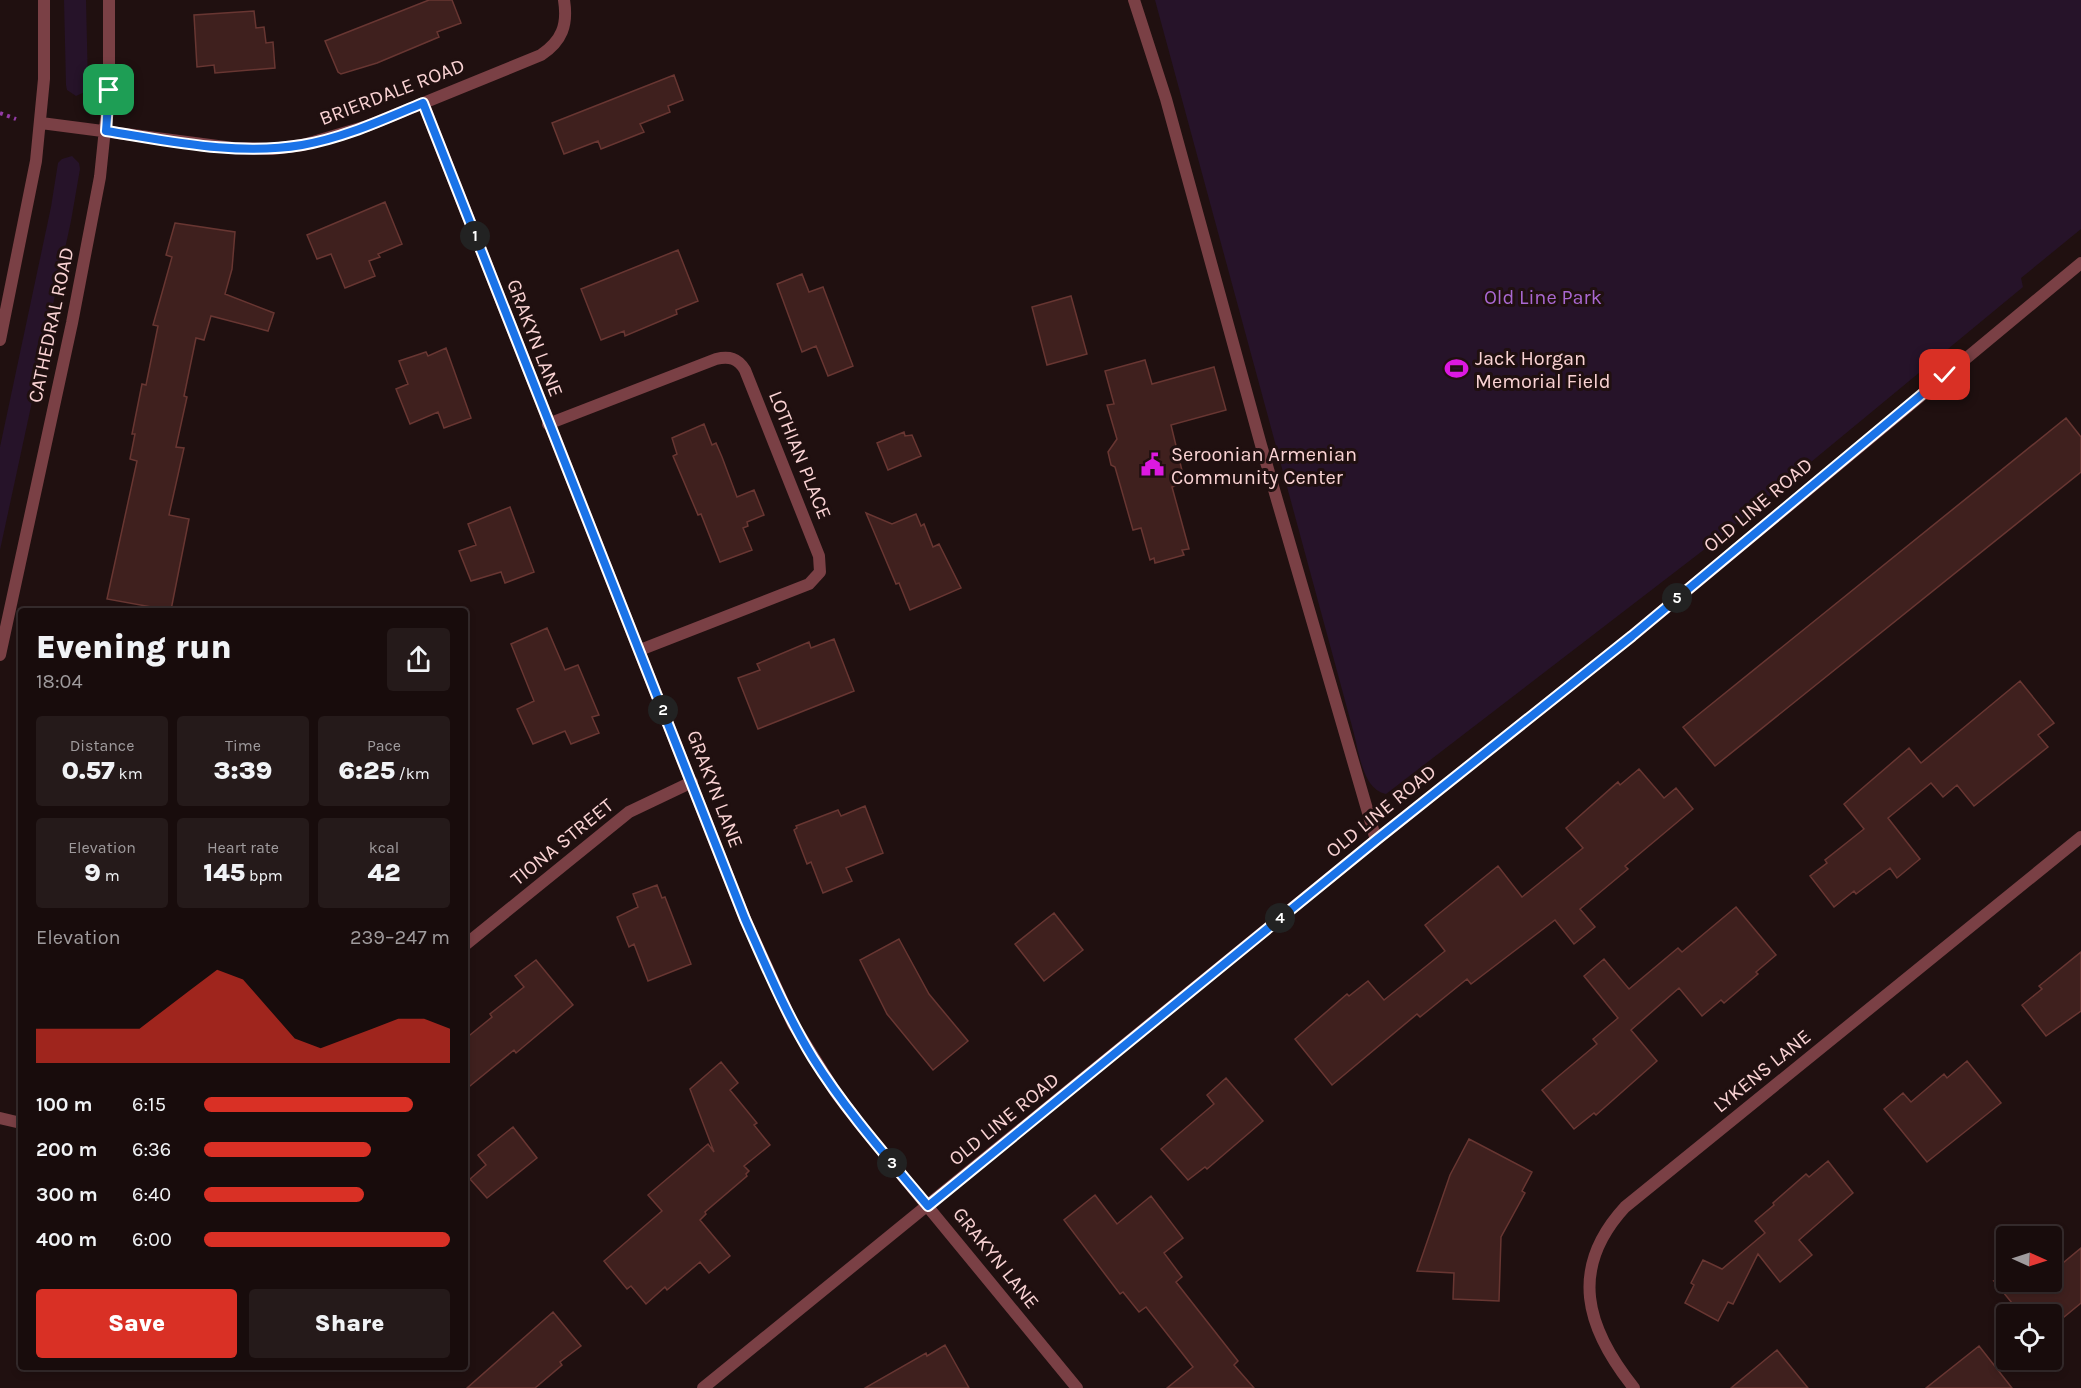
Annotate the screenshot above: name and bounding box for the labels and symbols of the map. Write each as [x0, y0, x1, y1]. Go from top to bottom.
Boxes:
street label: BRIERDALE ROAD [316, 54, 468, 130]
pin [83, 64, 134, 115]
pin: 1 [460, 221, 490, 251]
street label: CATHEDRAL ROAD [23, 245, 79, 405]
street label: GRAKYN LANE [502, 276, 568, 400]
park label: Old Line Park [1484, 286, 1602, 309]
place label: Jack Horgan Memorial Field [1475, 347, 1611, 393]
pin [1919, 349, 1970, 400]
sports icon: Jack Horgan Memorial Field [1444, 356, 1470, 382]
street label: LOTHIAN PLACE [764, 387, 836, 523]
place label: Seroonian Armenian Community Center [1171, 443, 1357, 489]
public building icon: Seroonian Armenian Community Center [1140, 452, 1166, 478]
street label: OLD LINE ROAD [1699, 453, 1817, 557]
pin: 5 [1662, 583, 1692, 613]
pin: 2 [648, 695, 678, 725]
street label: GRAKYN LANE [682, 727, 748, 851]
street label: OLD LINE ROAD [1321, 760, 1441, 862]
street label: TIONA STREET [506, 794, 618, 890]
pin: 4 [1265, 903, 1295, 933]
street label: LYKENS LANE [1709, 1025, 1815, 1117]
street label: OLD LINE ROAD [944, 1068, 1064, 1170]
pin: 3 [877, 1148, 907, 1178]
street label: GRAKYN LANE [948, 1203, 1044, 1313]
north arrow [1996, 1226, 2062, 1292]

